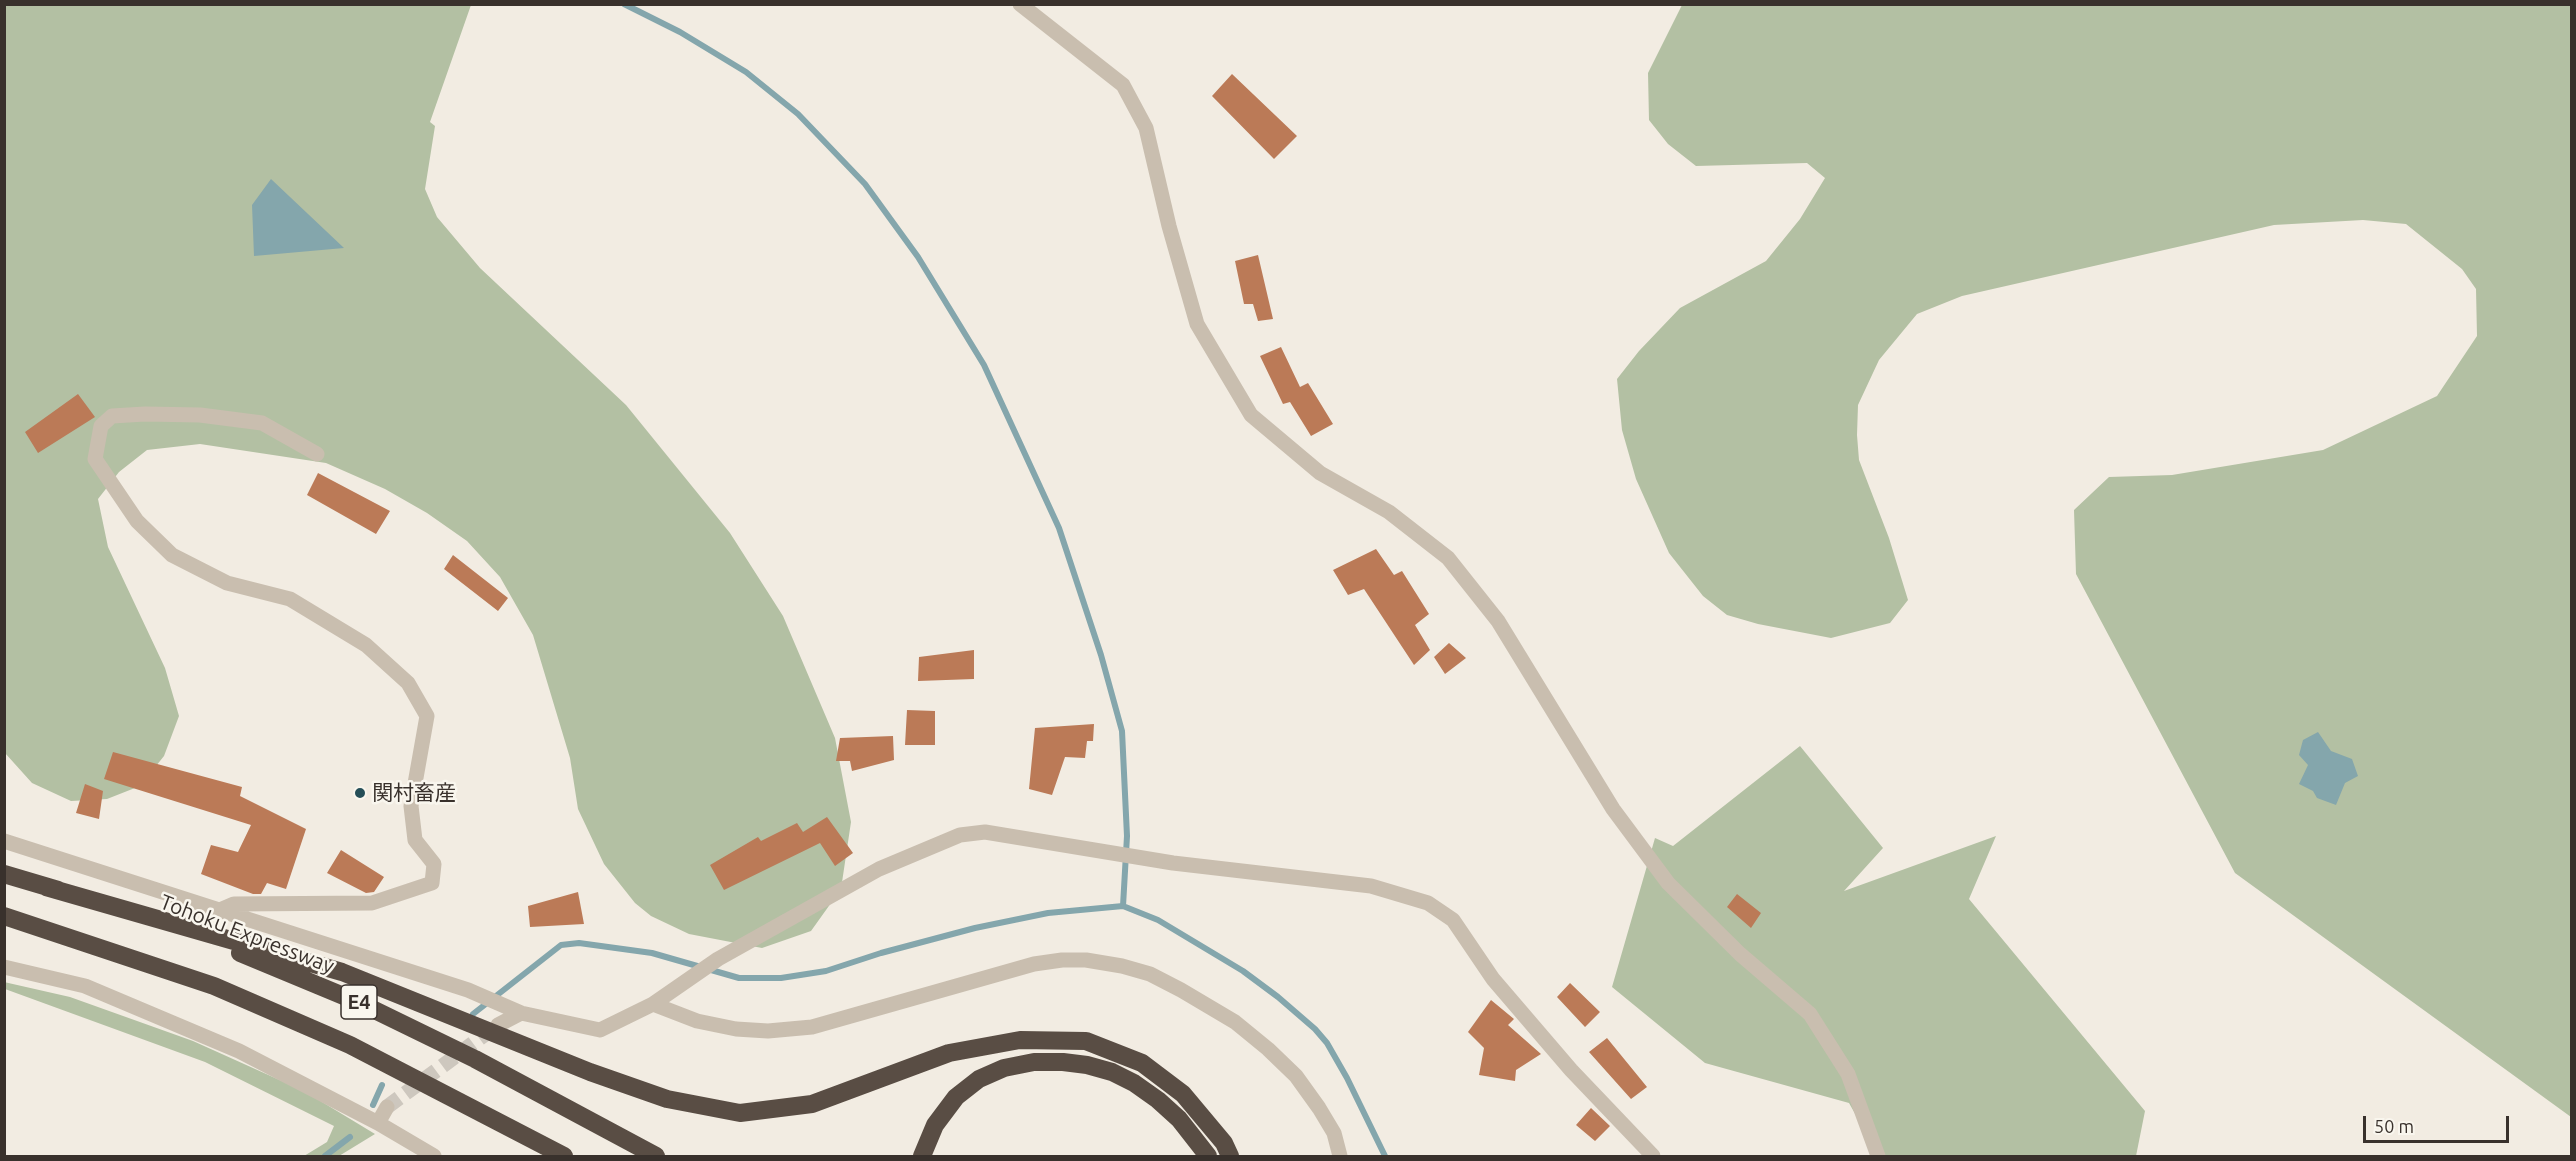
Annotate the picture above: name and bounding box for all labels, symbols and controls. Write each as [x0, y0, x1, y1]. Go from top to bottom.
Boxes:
place label: 関村畜産 [372, 780, 456, 806]
marker: 関村畜産 [353, 786, 367, 800]
street label: Tohoku Expressway [156, 889, 338, 979]
road number: E4 [341, 985, 377, 1019]
scale bar [2366, 1104, 2512, 1142]
text: 50 m [2374, 1116, 2414, 1136]

